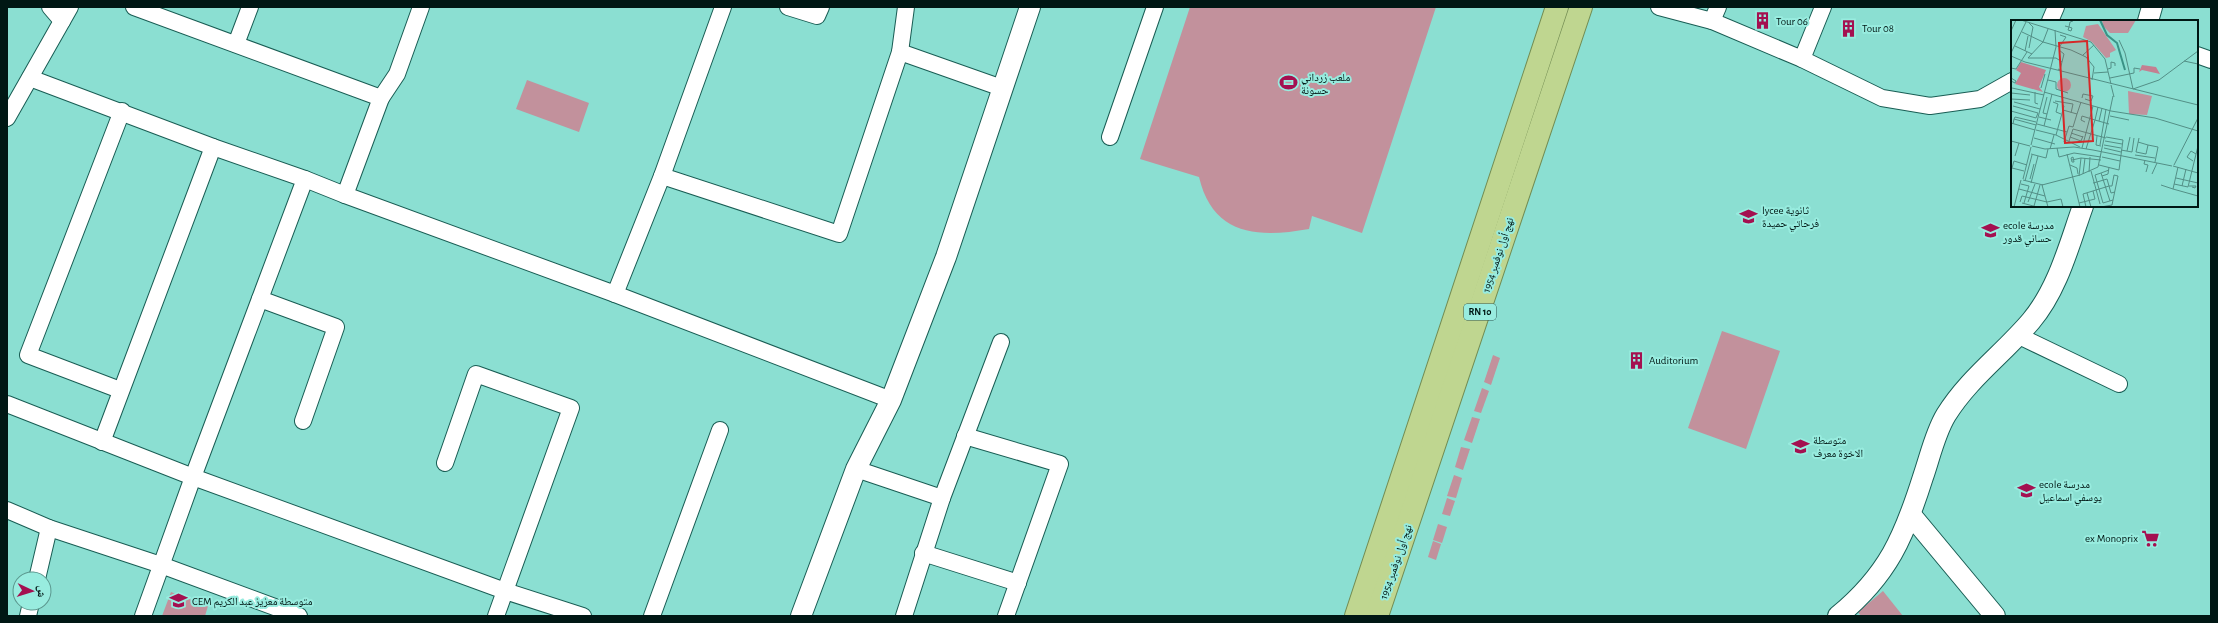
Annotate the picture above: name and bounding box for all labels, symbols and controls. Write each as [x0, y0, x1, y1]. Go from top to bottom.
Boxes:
building icon: Tour 06 [1753, 11, 1773, 31]
place label: Tour 06 [1776, 16, 1808, 27]
building icon: Tour 08 [1839, 18, 1859, 38]
inset map [2011, 20, 2198, 207]
place label: Tour 08 [1862, 23, 1894, 34]
place label: ملعب زرداني حسونة [1301, 72, 1350, 96]
sports icon: ملعب زرداني حسونة [1278, 73, 1298, 93]
place label: lycee ثانوية فرحاتي حميدة [1762, 205, 1820, 231]
school or university icon: lycee ثانوية فرحاتي حميدة [1739, 206, 1759, 226]
street label: نهج أول نوفمبر 1954 [1479, 216, 1516, 294]
place label: ecole مدرسة حساني قدور [2002, 220, 2054, 246]
school or university icon: ecole مدرسة حساني قدور [1980, 221, 2000, 241]
road number: RN 10 [1464, 304, 1496, 320]
building icon: Auditorium [1626, 350, 1646, 370]
place label: Auditorium [1649, 355, 1698, 366]
place label: متوسطة الاخوة معرف [1813, 435, 1863, 459]
school or university icon: متوسطة الاخوة معرف [1790, 436, 1810, 456]
place label: ecole مدرسة يوسفي اسماعيل [2039, 479, 2103, 505]
school or university icon: ecole مدرسة يوسفي اسماعيل [2016, 480, 2036, 500]
street label: نهج أول نوفمبر 1954 [1376, 523, 1415, 601]
supermarket icon: ex Monoprix [2141, 528, 2161, 548]
place label: ex Monoprix [2085, 533, 2138, 544]
north arrow [12, 571, 52, 611]
text: ش [34, 585, 47, 598]
school or university icon: CEM متوسطة معزيز عبد الكريم [169, 591, 189, 611]
place label: CEM متوسطة معزيز عبد الكريم [192, 596, 312, 609]

